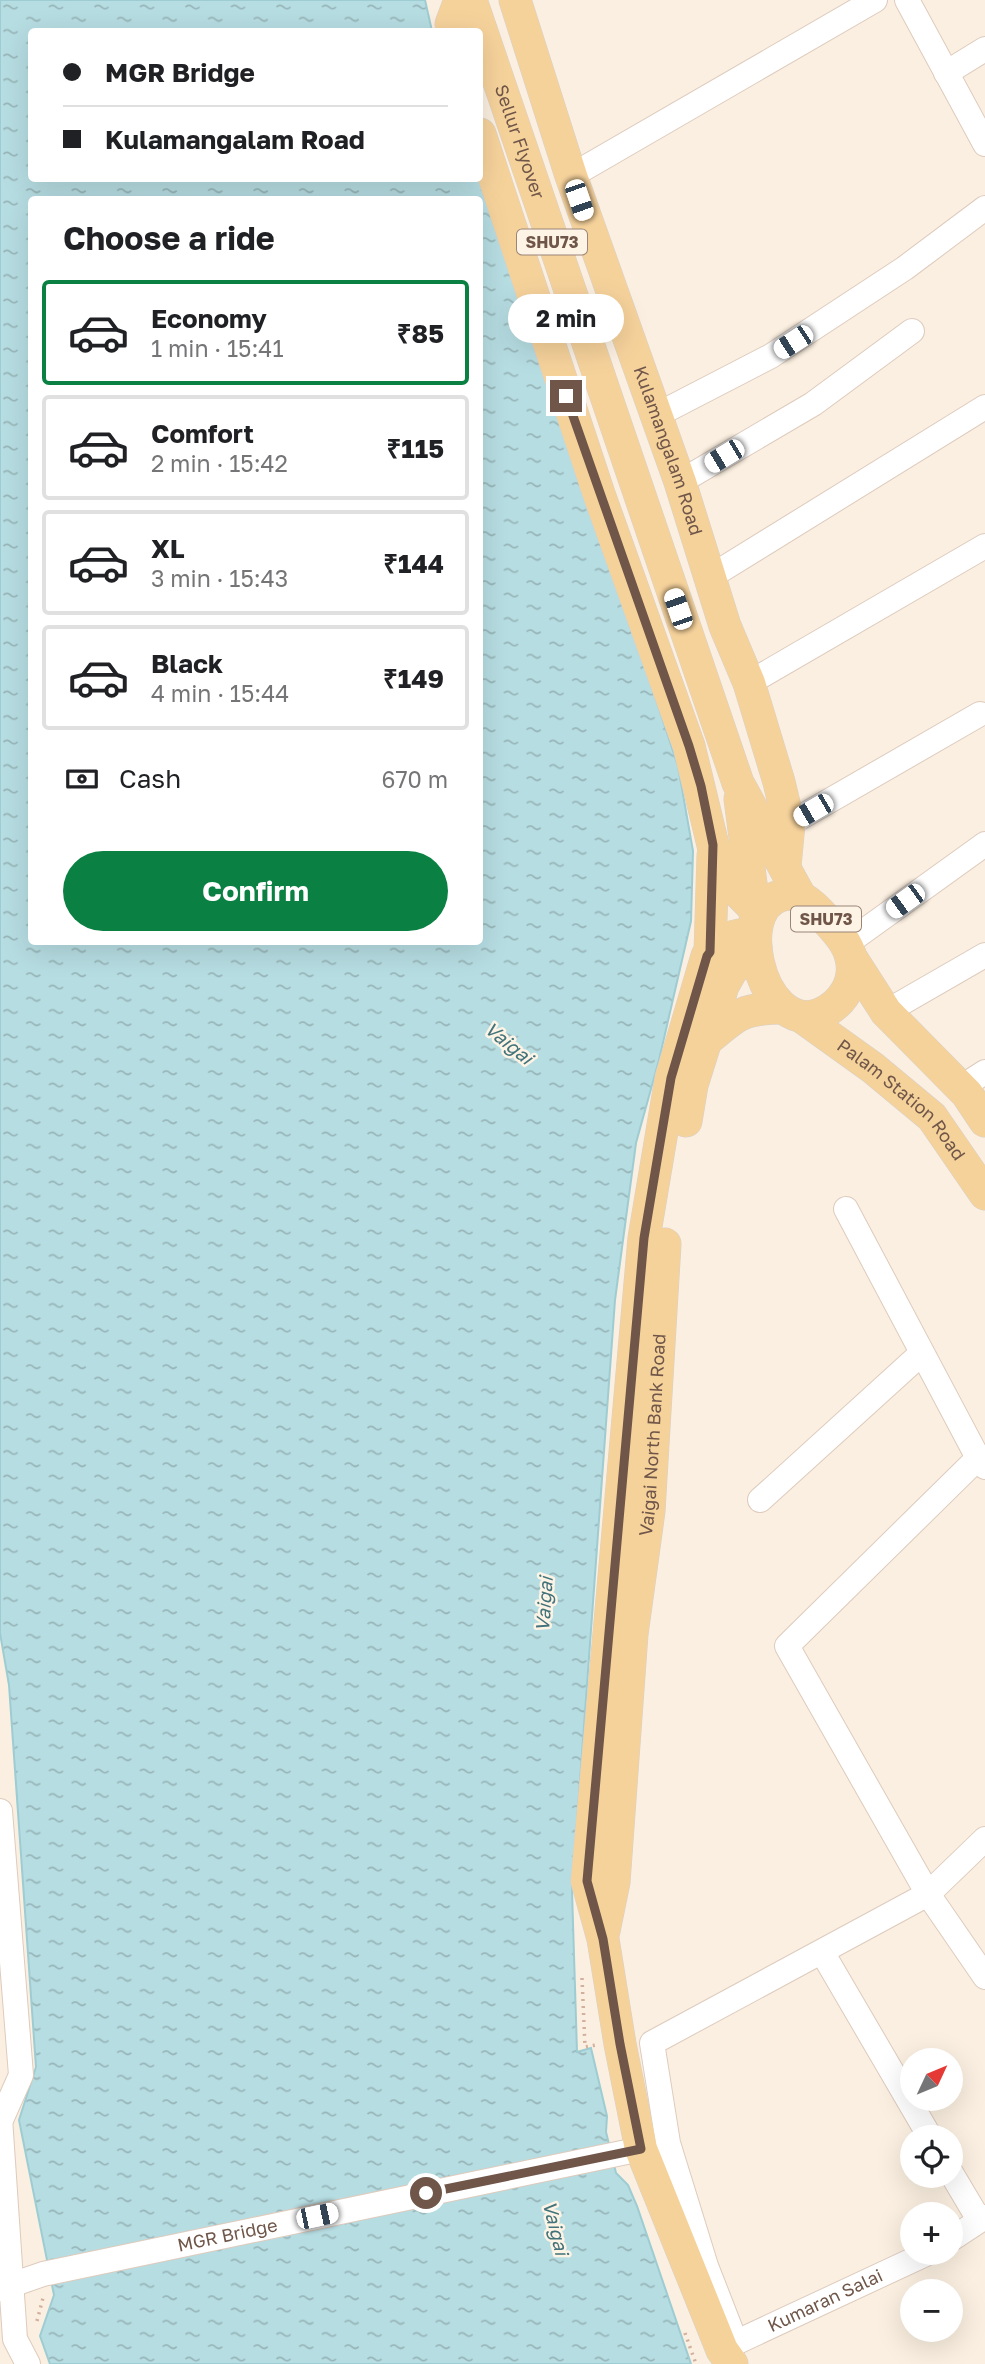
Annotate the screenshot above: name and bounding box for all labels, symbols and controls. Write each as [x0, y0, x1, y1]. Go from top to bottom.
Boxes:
text: MGR Bridge [105, 57, 255, 88]
street label: Sellur Flyover [491, 82, 550, 202]
text: Kulamangalam Road [105, 124, 365, 155]
car [563, 177, 596, 223]
text: Choose a ride [63, 219, 275, 257]
road number: SHU73 [517, 230, 587, 254]
callout: 2 min [508, 294, 624, 344]
icon: car [67, 301, 130, 364]
text: Economy [151, 303, 267, 334]
text: 2 min [536, 304, 596, 332]
text: ₹85 [397, 318, 444, 349]
car [770, 322, 817, 362]
text: 1 min · 15:41 [151, 334, 284, 362]
street label: Kulamangalam Road [629, 363, 708, 538]
route end [550, 380, 582, 412]
icon: car [67, 416, 130, 479]
text: Comfort [151, 418, 254, 449]
text: ₹115 [386, 433, 444, 464]
car [701, 436, 748, 476]
text: 2 min · 15:42 [151, 449, 288, 477]
icon: car [67, 531, 130, 594]
text: XL [151, 533, 185, 564]
text: ₹144 [383, 548, 444, 579]
text: 3 min · 15:43 [151, 564, 288, 592]
car [662, 586, 695, 632]
icon: car [67, 646, 130, 709]
text: Black [151, 648, 223, 679]
text: ₹149 [383, 663, 444, 694]
text: 4 min · 15:44 [151, 679, 289, 707]
icon: cash [63, 760, 101, 798]
text: Cash [119, 763, 181, 794]
text: 670 m [382, 765, 448, 793]
car [790, 790, 837, 830]
button: Confirm [63, 851, 448, 931]
car [882, 880, 929, 922]
road number: SHU73 [791, 906, 861, 931]
water label: Vaigai [481, 1016, 539, 1070]
street label: Palam Station Road [833, 1034, 970, 1164]
street label: Vaigai North Bank Road [634, 1333, 670, 1538]
water label: Vaigai [530, 1574, 557, 1632]
north arrow [900, 2048, 962, 2110]
map controls [900, 2048, 963, 2342]
button: locate [900, 2125, 963, 2188]
route start [410, 2177, 442, 2209]
water label: Vaigai [539, 2198, 575, 2259]
car [295, 2201, 340, 2231]
button: + [900, 2202, 963, 2265]
street label: MGR Bridge [175, 2213, 279, 2256]
street label: Kumaran Salai [764, 2264, 886, 2336]
button: − [900, 2279, 963, 2342]

